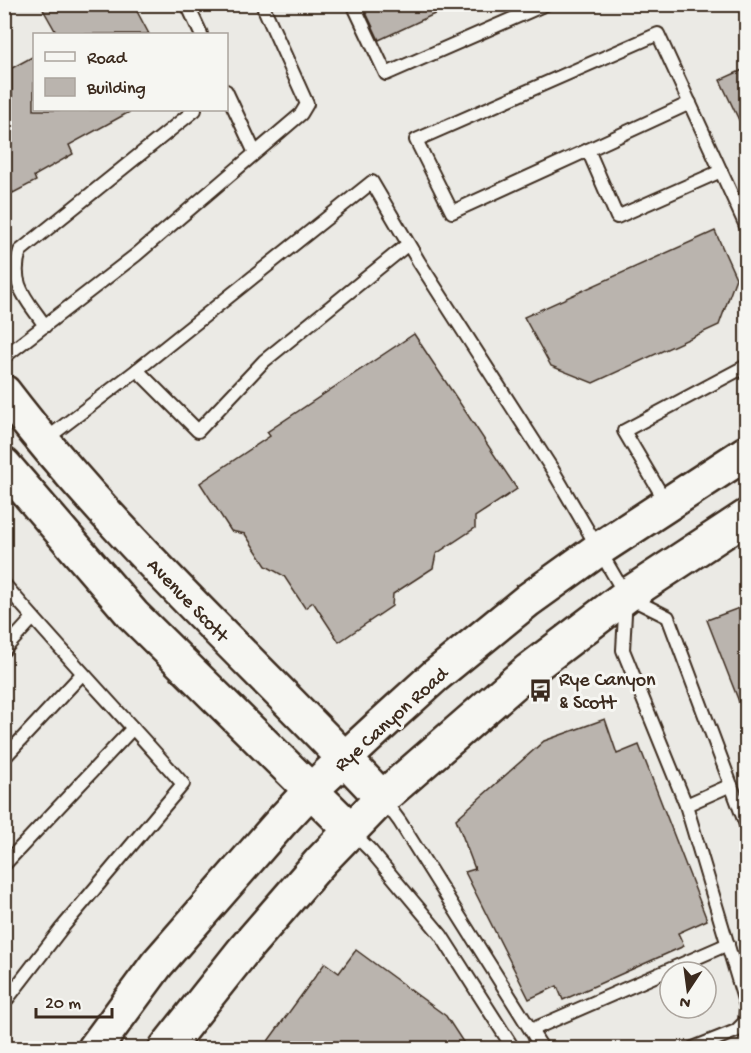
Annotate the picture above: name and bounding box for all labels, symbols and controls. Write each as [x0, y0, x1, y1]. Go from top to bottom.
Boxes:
legend [33, 33, 228, 111]
text: Road [87, 49, 128, 70]
text: Building [86, 79, 146, 100]
street label: Avenue Scott [141, 555, 233, 649]
street label: Rye Canyon Road [331, 662, 456, 778]
place label: Rye Canyon & Scott [559, 670, 656, 716]
bus stop icon: Rye Canyon & Scott [528, 677, 554, 703]
north arrow [658, 960, 718, 1020]
scale bar [36, 981, 112, 1019]
text: N [678, 991, 693, 1012]
text: 20 m [45, 994, 81, 1015]

